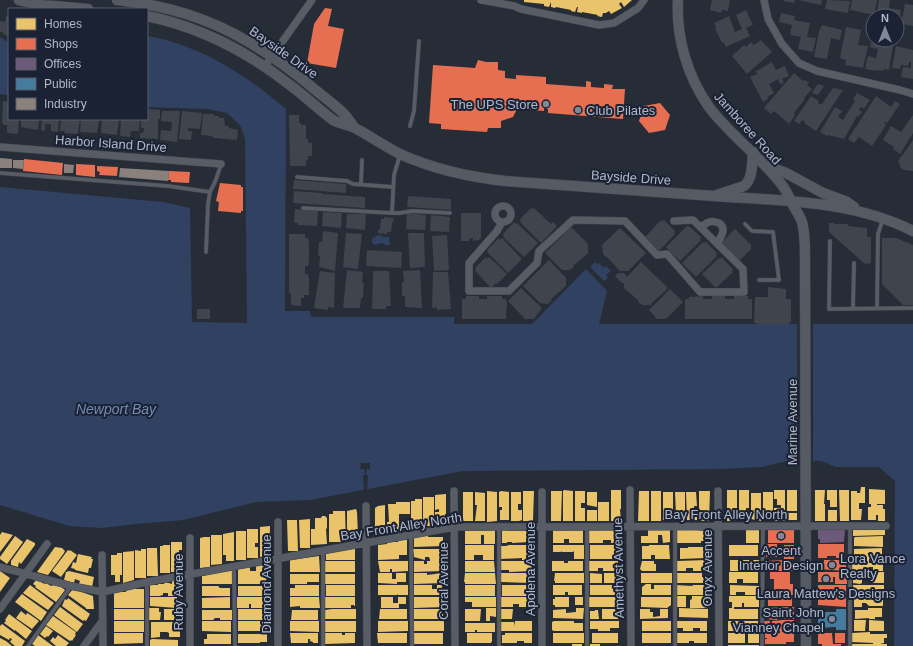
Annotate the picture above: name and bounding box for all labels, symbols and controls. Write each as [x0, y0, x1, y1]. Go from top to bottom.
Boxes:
legend [8, 8, 148, 120]
north arrow [865, 8, 905, 48]
text: N [881, 12, 889, 24]
text: Homes [44, 17, 82, 31]
street label: Bayside Drive [247, 23, 321, 82]
text: Shops [44, 37, 78, 51]
text: Offices [44, 57, 81, 71]
text: Public [44, 77, 77, 91]
street label: Jamboree Road [711, 89, 784, 168]
text: Industry [44, 97, 87, 111]
place label: The UPS Store [451, 97, 538, 112]
marker: The UPS Store [541, 99, 551, 109]
place label: Club Pilates [586, 103, 656, 118]
marker: Club Pilates [573, 105, 583, 115]
street label: Harbor Island Drive [55, 132, 167, 155]
street label: Bayside Drive [590, 167, 671, 188]
street label: Marine Avenue [785, 379, 800, 465]
water label: Newport Bay [76, 401, 157, 417]
street label: Bay Front Alley North [665, 507, 787, 522]
street label: Bay Front Alley North [339, 509, 463, 544]
street label: Amethyst Avenue [610, 517, 627, 619]
street label: Apolena Avenue [523, 522, 538, 616]
street label: Onyx Avenue [700, 529, 715, 607]
marker: Accent Interior Design [776, 531, 786, 541]
street label: Diamond Avenue [259, 535, 274, 633]
street label: Coral Avenue [436, 542, 451, 620]
place label: Accent Interior Design [739, 543, 823, 573]
place label: Lora Vance Realty [840, 551, 906, 581]
street label: Ruby Avenue [171, 553, 186, 631]
marker: Lora Vance Realty [827, 560, 837, 570]
marker: Laura Mattew's Designs [821, 574, 831, 584]
place label: Laura Mattew's Designs [757, 586, 896, 601]
place label: Saint John Vianney Chapel [732, 605, 824, 635]
marker: Saint John Vianney Chapel [827, 614, 837, 624]

